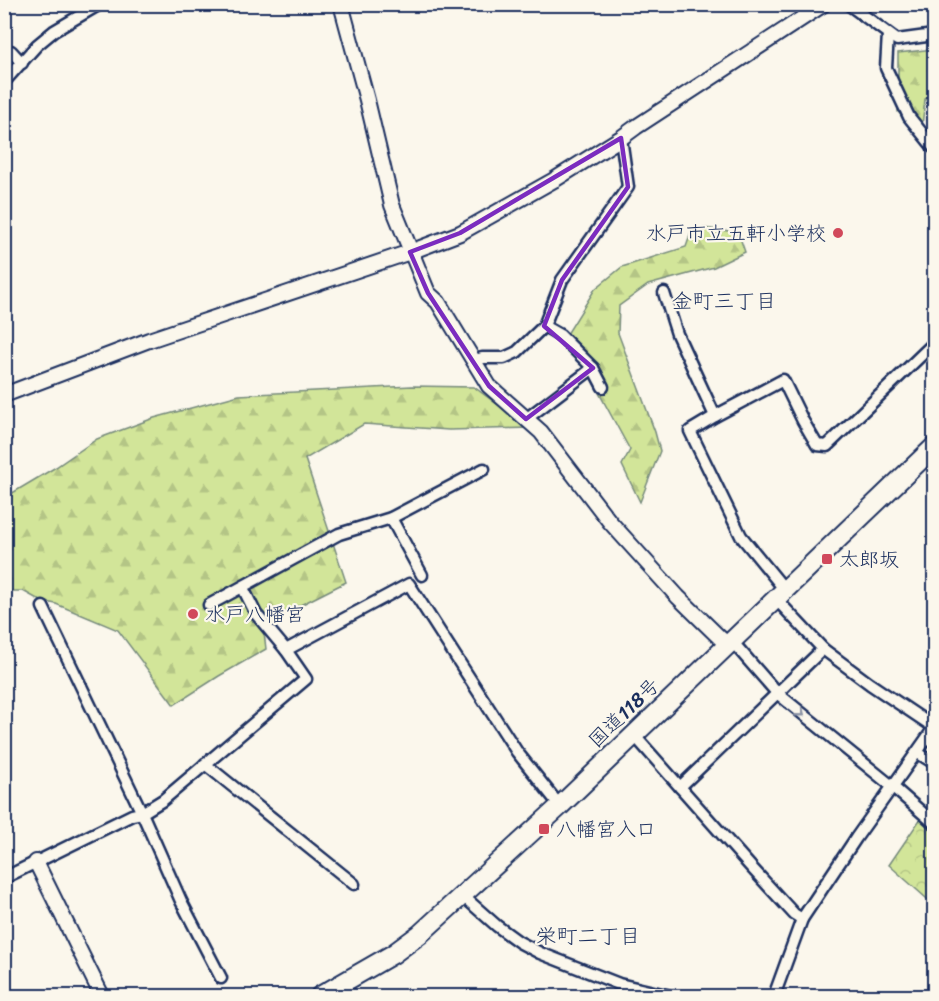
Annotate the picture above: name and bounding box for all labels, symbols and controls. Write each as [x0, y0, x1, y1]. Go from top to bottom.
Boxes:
place label: 水戸市立五軒小学校 [646, 216, 826, 251]
marker: 水戸市立五軒小学校 [831, 226, 845, 240]
district label: 金町三丁目 [672, 282, 777, 320]
place label: 太郎坂 [839, 542, 899, 577]
marker: 太郎坂 [820, 552, 834, 566]
place label: 水戸八幡宮 [205, 597, 305, 632]
marker: 水戸八幡宮 [186, 607, 200, 621]
street label: 国道118号 [580, 669, 668, 757]
one-way arrow [794, 705, 805, 716]
place label: 八幡宮入口 [556, 812, 656, 847]
marker: 八幡宮入口 [537, 822, 551, 836]
district label: 栄町二丁目 [536, 917, 641, 955]

